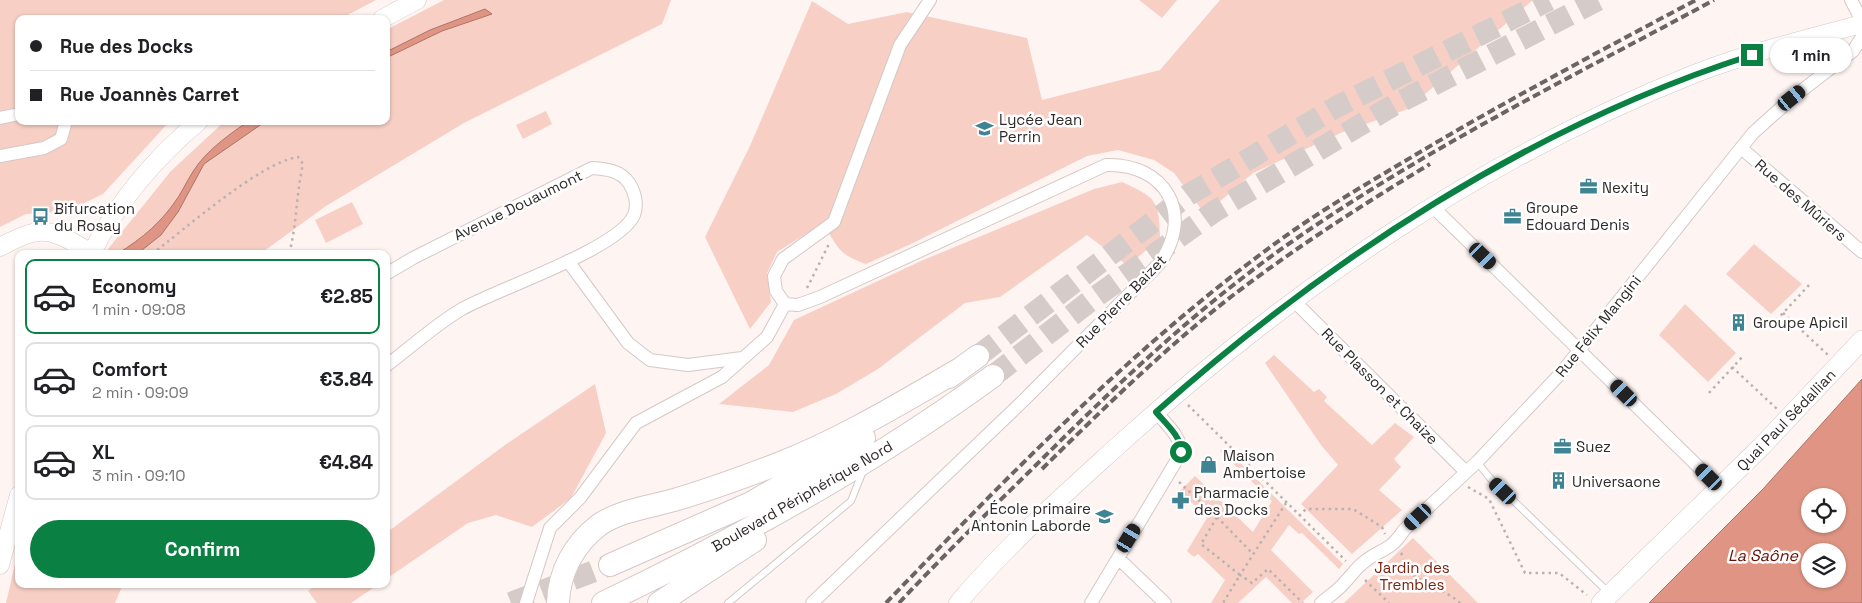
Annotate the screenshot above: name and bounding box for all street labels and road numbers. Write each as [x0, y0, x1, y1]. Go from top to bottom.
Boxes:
street label: Rue des Mûriers [1751, 155, 1851, 245]
street label: Avenue Douaumont [451, 166, 586, 244]
street label: Rue Pierre Baizet [1072, 250, 1170, 351]
street label: Rue Félix Mangini [1551, 271, 1645, 381]
street label: Rue Plasson et Chaize [1318, 324, 1443, 449]
street label: Quai Paul Sédallian [1732, 365, 1840, 475]
street label: Boulevard Périphérique Nord [708, 436, 896, 556]

